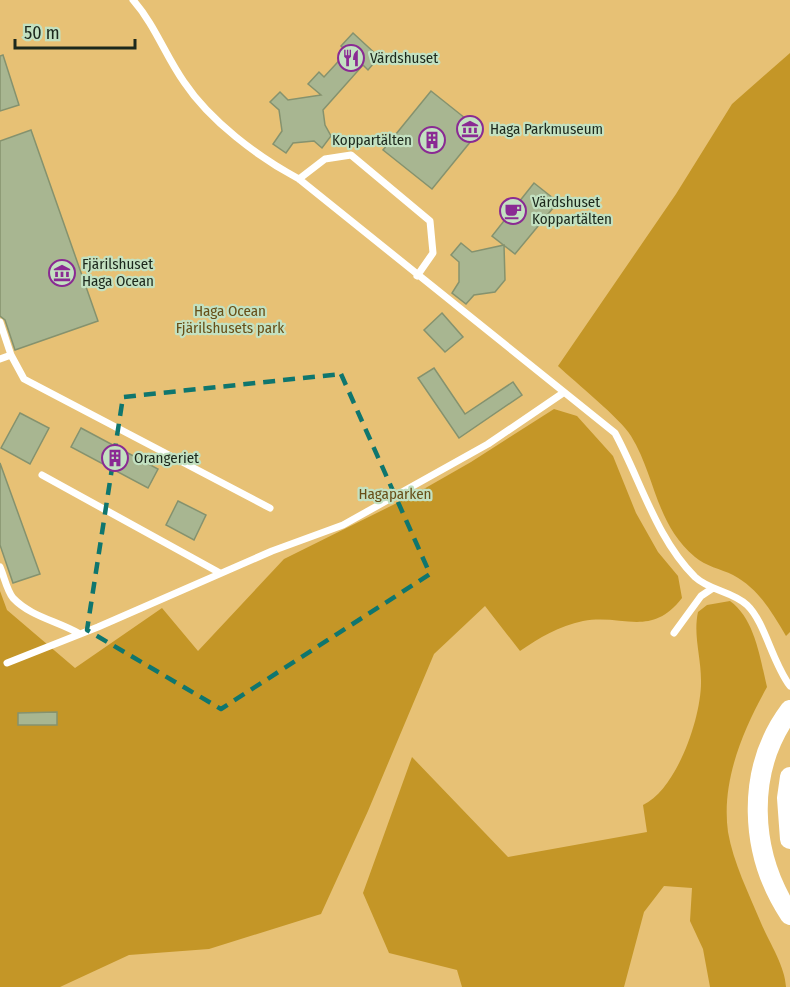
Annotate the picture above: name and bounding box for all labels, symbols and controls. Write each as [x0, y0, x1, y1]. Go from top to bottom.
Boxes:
scale bar [15, 12, 135, 50]
text: 50 m [24, 22, 60, 44]
restaurant icon: Värdshuset [336, 43, 366, 73]
place label: Värdshuset [370, 49, 438, 67]
museum icon: Haga Parkmuseum [455, 114, 485, 144]
place label: Haga Parkmuseum [490, 120, 603, 138]
building icon: Koppartälten [417, 125, 447, 155]
place label: Koppartälten [332, 131, 412, 149]
place label: Värdshuset Koppartälten [532, 193, 612, 228]
cafe icon: Värdshuset Koppartälten [498, 196, 528, 226]
place label: Fjärilshuset Haga Ocean [82, 255, 154, 290]
museum icon: Fjärilshuset Haga Ocean [47, 258, 77, 288]
park label: Haga Ocean Fjärilshusets park [176, 302, 284, 337]
building icon: Orangeriet [100, 443, 130, 473]
place label: Orangeriet [134, 449, 199, 467]
park label: Hagaparken [358, 485, 432, 503]

